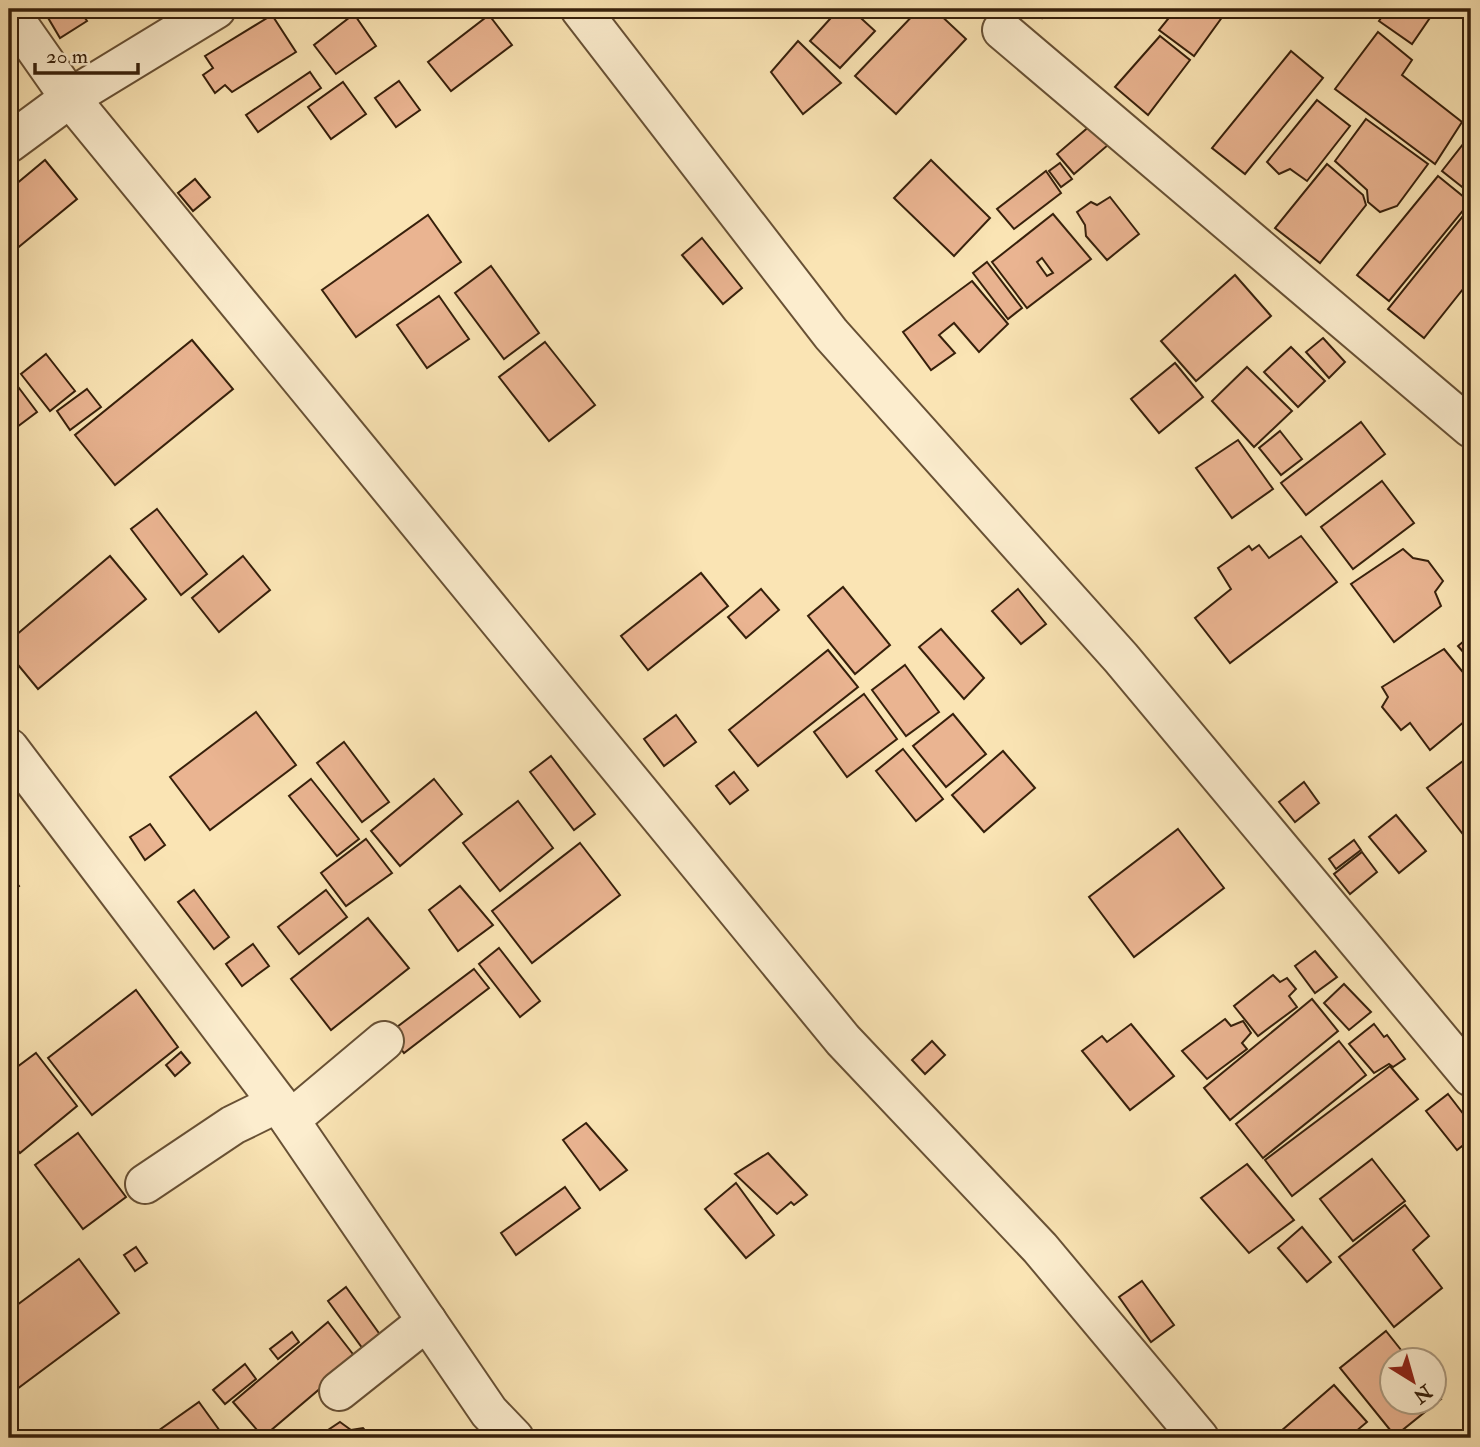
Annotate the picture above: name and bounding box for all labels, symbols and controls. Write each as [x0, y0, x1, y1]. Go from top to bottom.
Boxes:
scale bar [35, 32, 138, 76]
text: 20 m [46, 43, 88, 70]
north arrow [1378, 1346, 1448, 1416]
text: N [1408, 1378, 1437, 1409]

